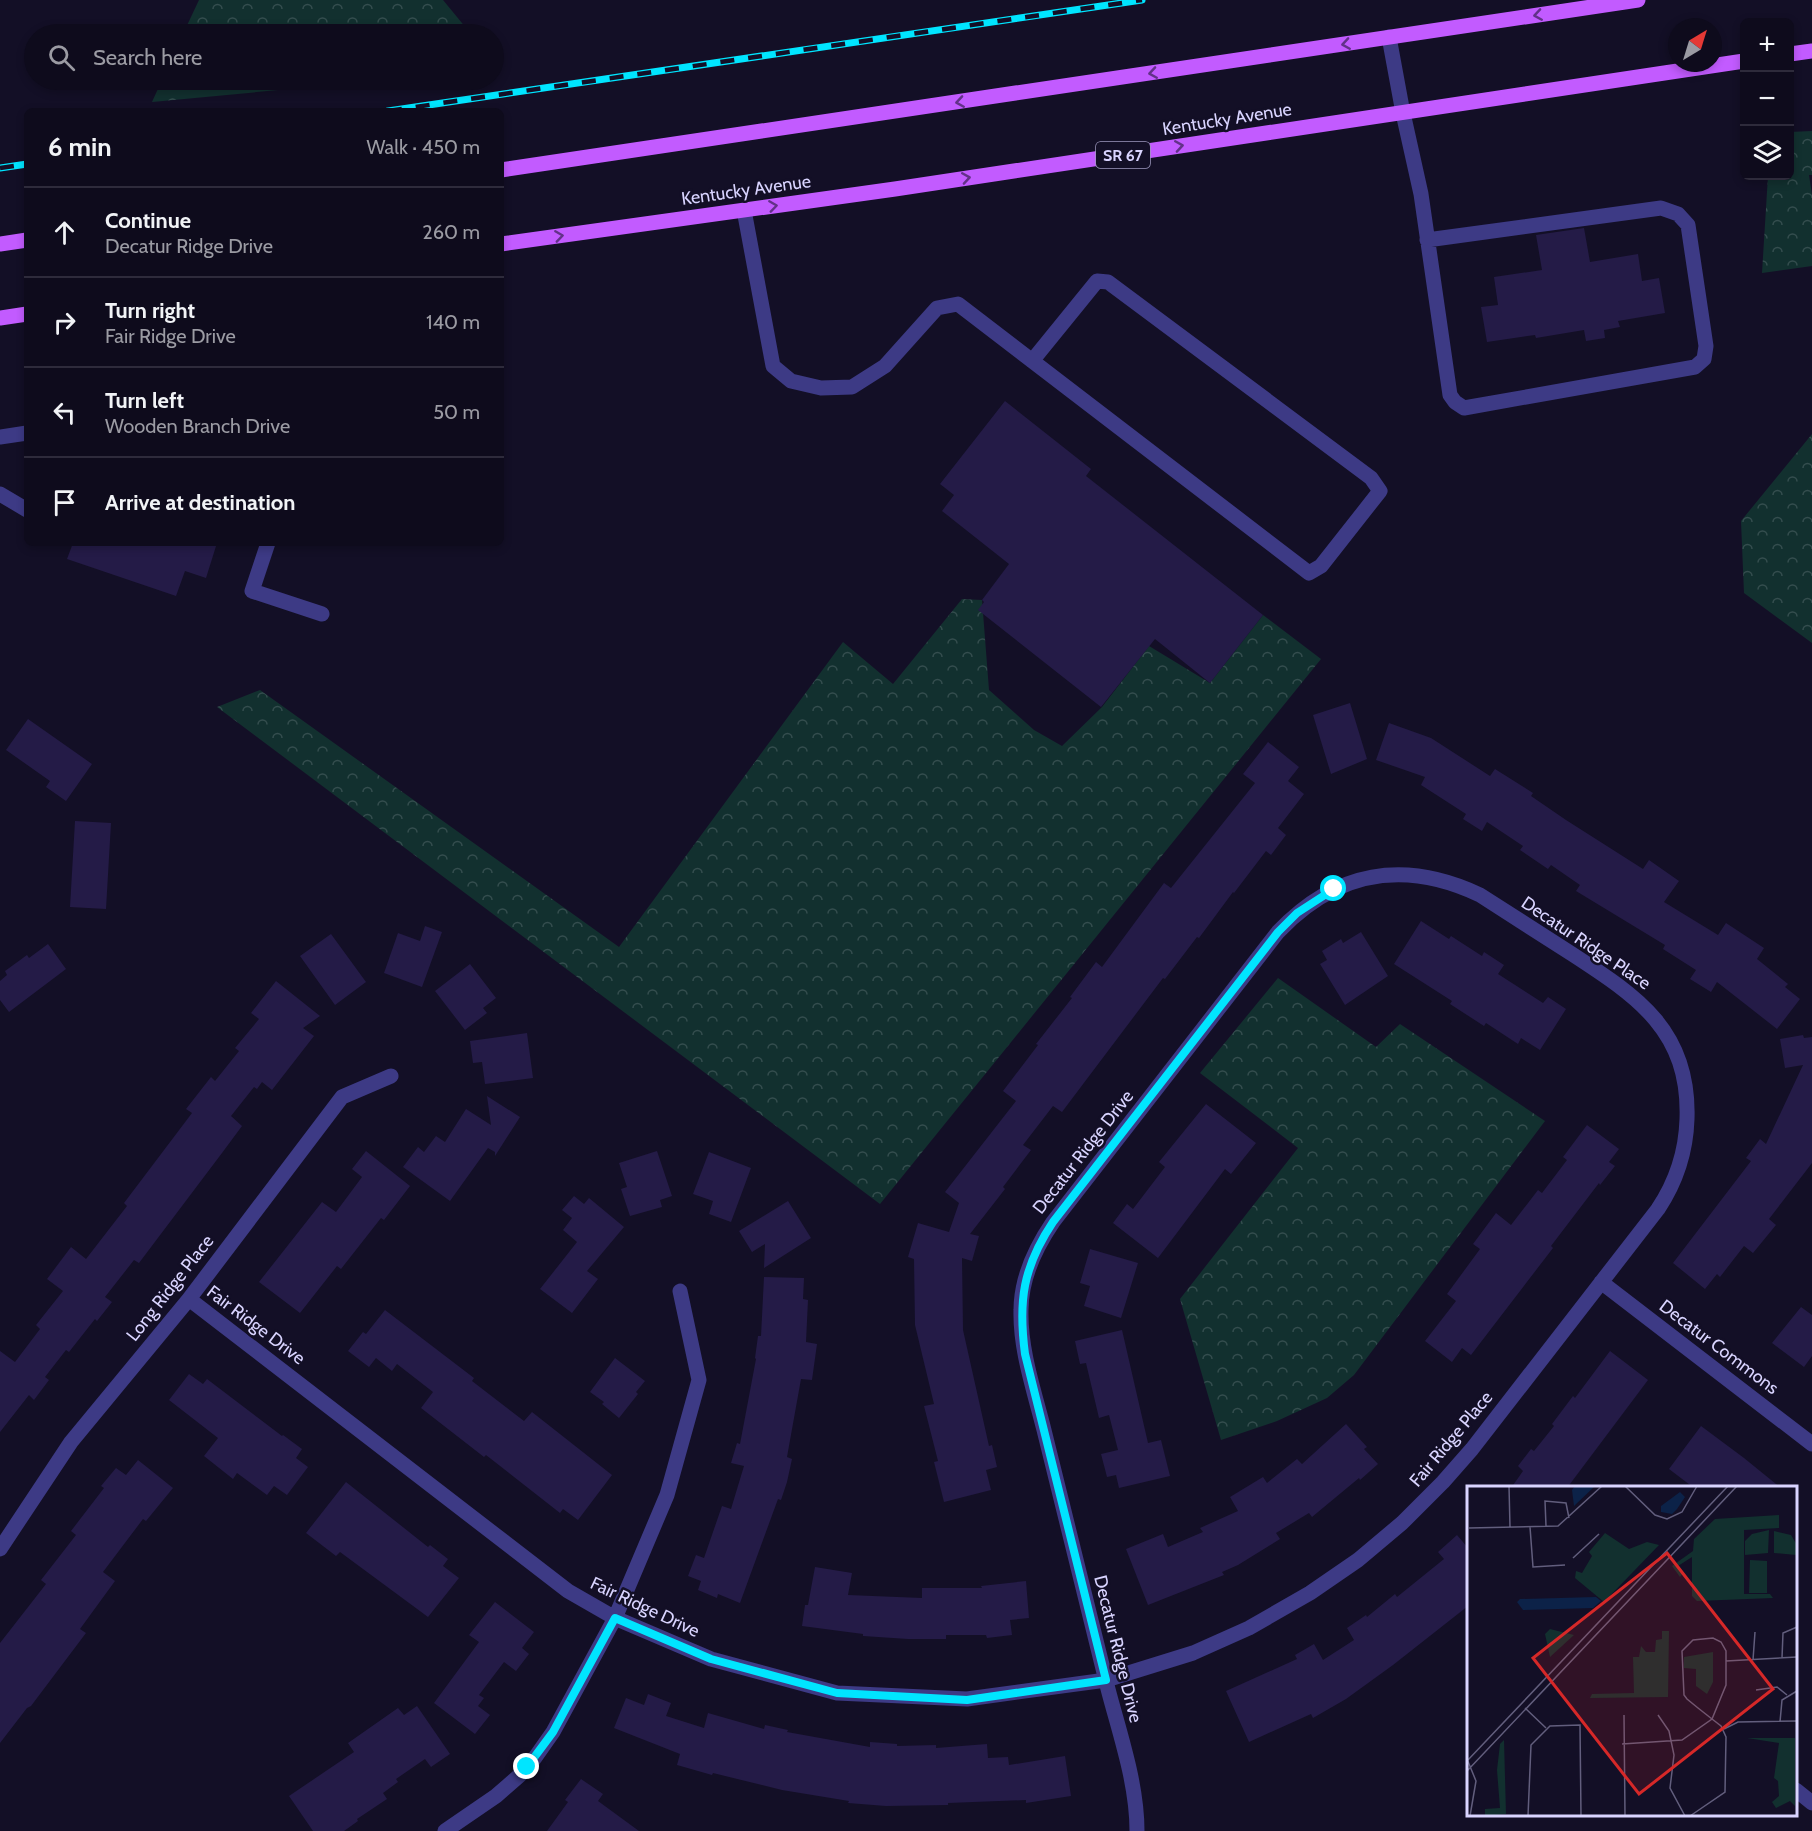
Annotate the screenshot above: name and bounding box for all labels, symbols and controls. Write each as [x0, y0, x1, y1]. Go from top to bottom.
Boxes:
one-way arrow [1534, 8, 1543, 20]
north arrow [1668, 18, 1722, 72]
map controls [1740, 18, 1794, 180]
button: + [1740, 18, 1794, 72]
search box [24, 24, 504, 90]
one-way arrow [1341, 37, 1350, 49]
icon: search [45, 41, 78, 74]
text: Search here [93, 44, 202, 71]
one-way arrow [1148, 66, 1157, 78]
button: − [1740, 72, 1794, 126]
one-way arrow [955, 95, 965, 107]
street label: Kentucky Avenue [1161, 98, 1293, 140]
button: layers [1740, 126, 1794, 180]
text: 6 min [48, 131, 112, 163]
text: Walk · 450 m [366, 135, 480, 159]
one-way arrow [1175, 141, 1184, 153]
road number: SR 67 [1096, 142, 1150, 168]
street label: Kentucky Avenue [680, 170, 812, 210]
one-way arrow [961, 173, 970, 185]
one-way arrow [768, 200, 777, 213]
text: Continue [105, 207, 191, 234]
icon: ahead [48, 216, 81, 249]
text: 260 m [422, 220, 480, 244]
one-way arrow [554, 231, 564, 243]
text: Decatur Ridge Drive [105, 234, 273, 258]
text: Turn right [105, 297, 195, 324]
icon: right [48, 306, 81, 339]
text: 140 m [426, 310, 480, 334]
text: Fair Ridge Drive [105, 324, 236, 348]
text: Turn left [105, 387, 184, 414]
icon: left [48, 396, 81, 429]
text: 50 m [433, 400, 480, 424]
text: Wooden Branch Drive [105, 414, 290, 438]
icon: arrive [48, 486, 81, 519]
text: Arrive at destination [105, 489, 295, 516]
route start [1320, 875, 1346, 901]
street label: Decatur Ridge Place [1517, 892, 1655, 994]
street label: Decatur Ridge Drive [1028, 1086, 1138, 1218]
street label: Long Ridge Place [122, 1230, 218, 1346]
street label: Fair Ridge Drive [202, 1281, 310, 1369]
street label: Decatur Commons [1655, 1295, 1783, 1399]
street label: Fair Ridge Place [1405, 1387, 1497, 1491]
inset map [1467, 1486, 1797, 1816]
street label: Fair Ridge Drive [587, 1572, 703, 1642]
street label: Decatur Ridge Drive [1089, 1573, 1147, 1725]
route end [513, 1753, 539, 1779]

